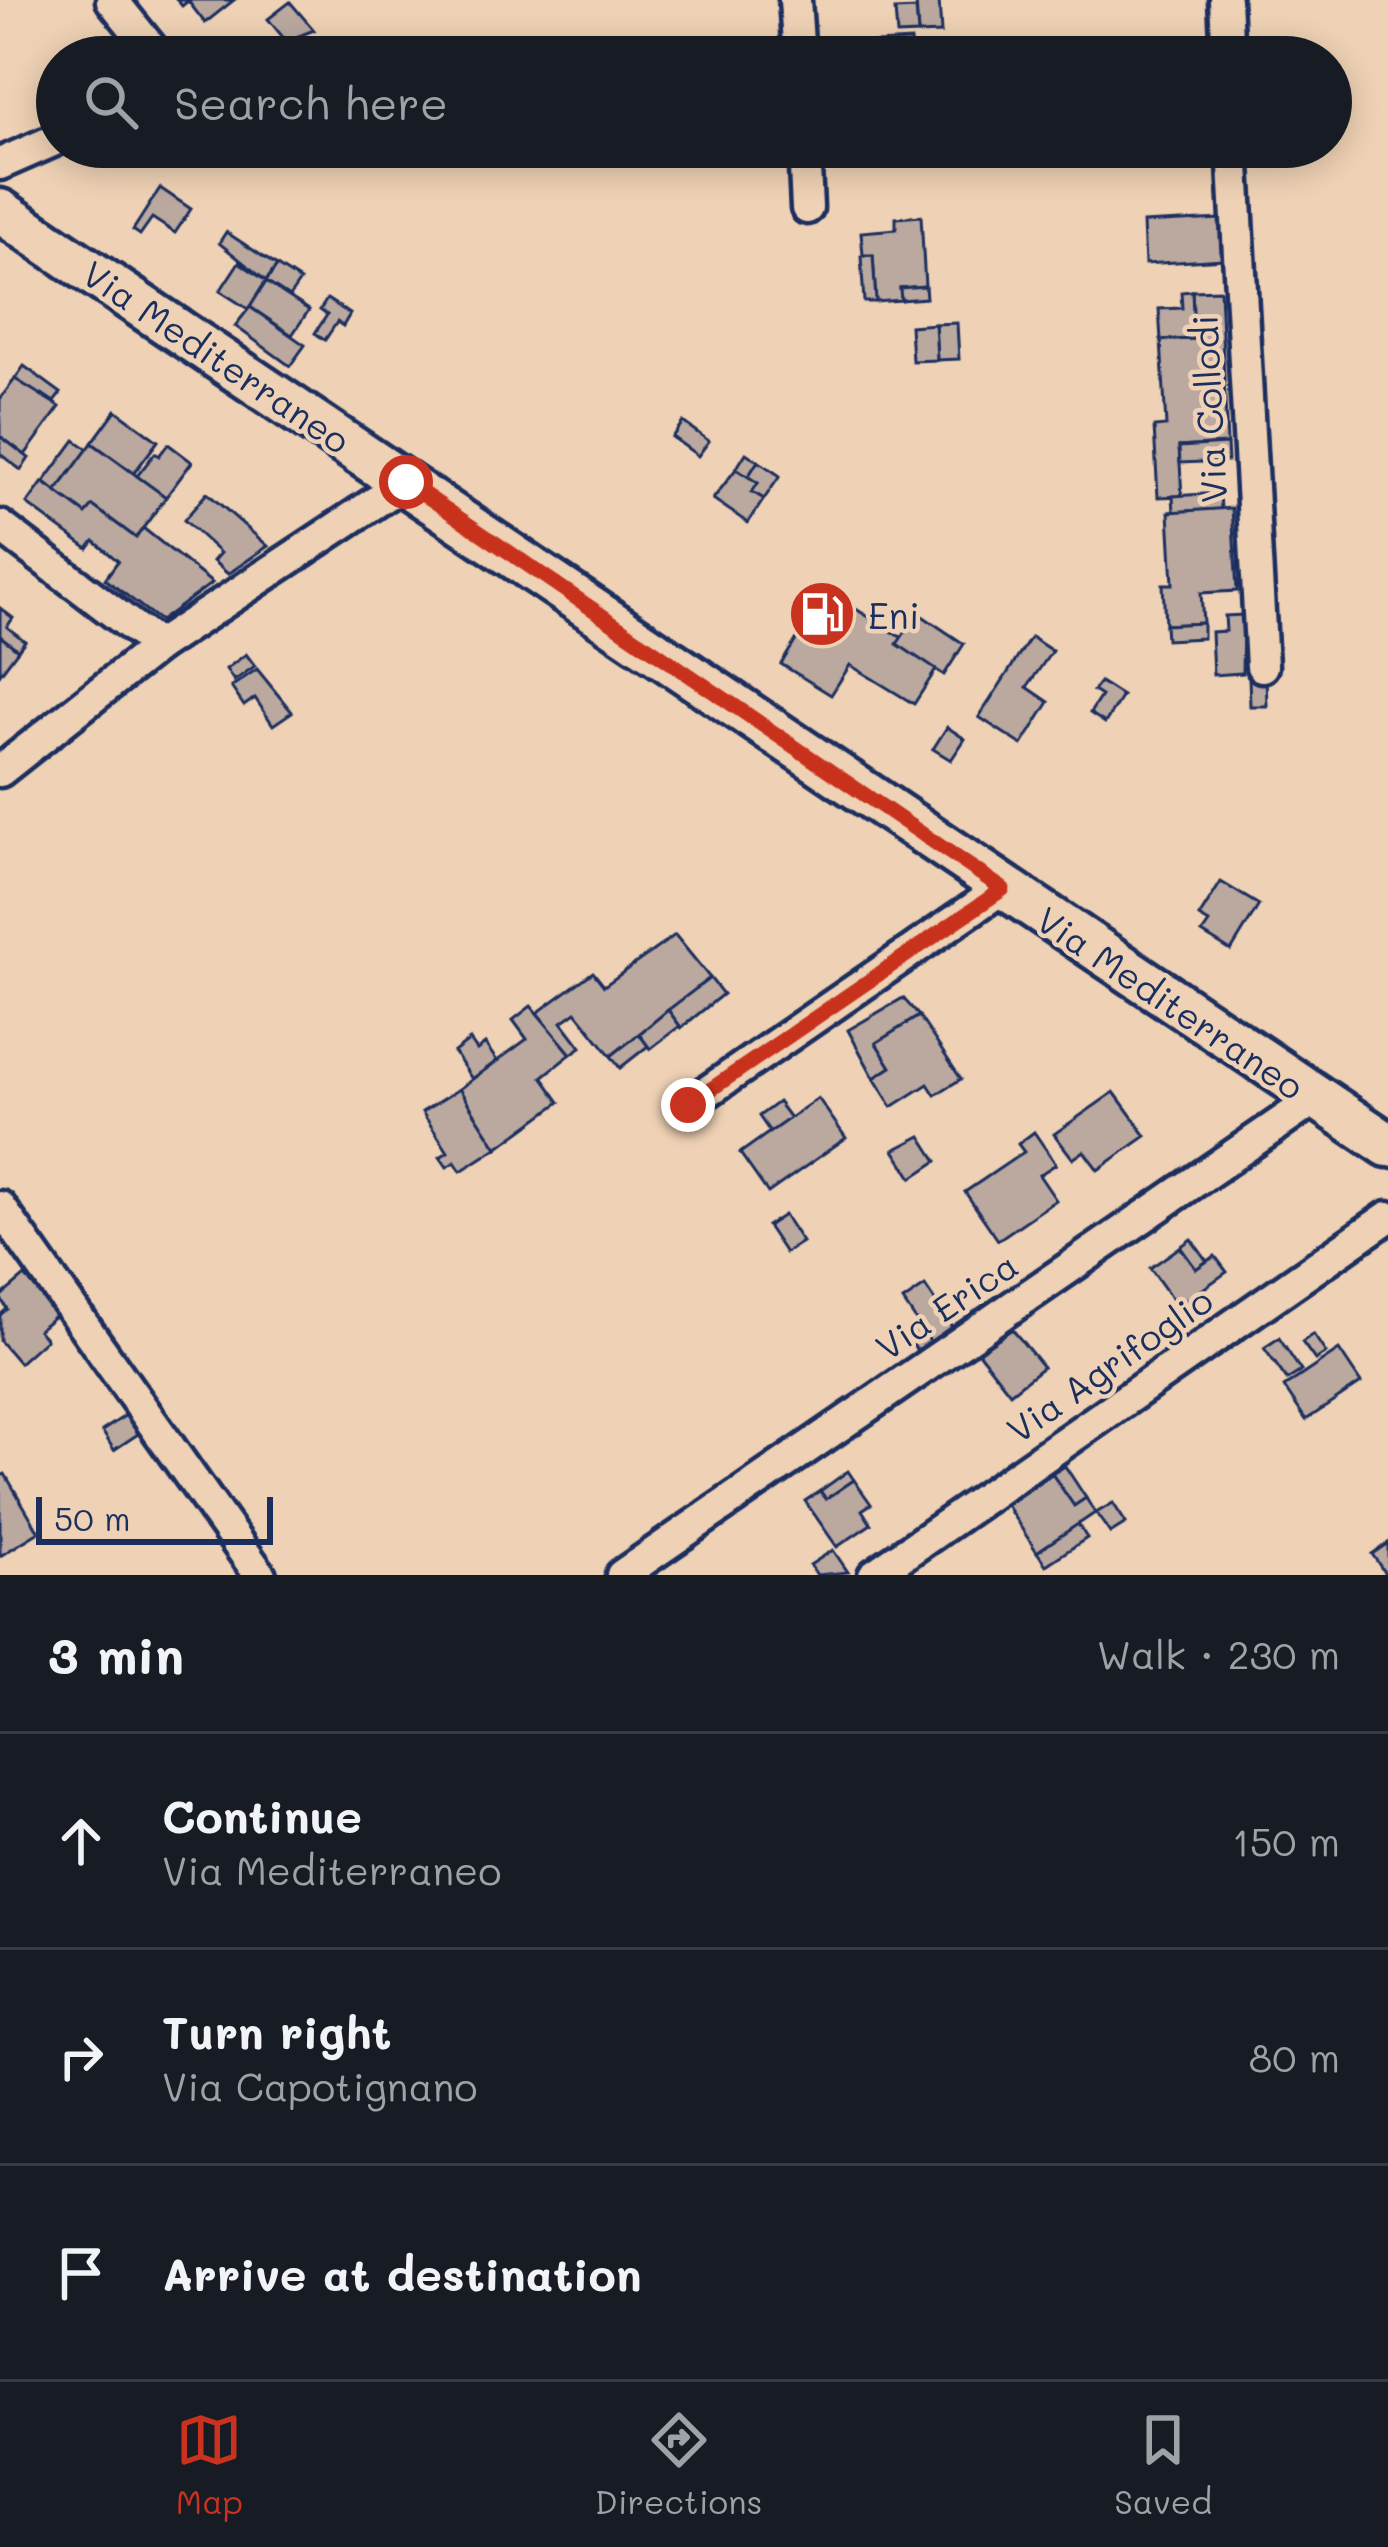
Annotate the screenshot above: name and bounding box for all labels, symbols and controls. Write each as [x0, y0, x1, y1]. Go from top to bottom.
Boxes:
search box [36, 36, 1352, 168]
icon: search [78, 69, 144, 135]
text: Search here [174, 73, 448, 131]
street label: Via Mediterraneo [74, 249, 360, 463]
street label: Via Collodi [1180, 314, 1236, 504]
route start [379, 455, 433, 509]
fuel station icon: Eni [787, 579, 857, 649]
place label: Eni [868, 591, 920, 638]
street label: Via Mediterraneo [1028, 895, 1314, 1109]
route end [661, 1078, 715, 1132]
street label: Via Erica [866, 1240, 1026, 1370]
street label: Via Agrifoglio [997, 1276, 1221, 1452]
scale bar [36, 1491, 273, 1544]
text: 50 m [54, 1496, 130, 1539]
text: 3 min [48, 1620, 184, 1687]
text: Walk · 230 m [1097, 1628, 1340, 1679]
text: Continue [162, 1786, 362, 1844]
icon: ahead [48, 1808, 114, 1874]
text: 150 m [1232, 1815, 1340, 1866]
text: Via Mediterraneo [162, 1844, 501, 1895]
text: Turn right [162, 2002, 391, 2060]
icon: right [48, 2024, 114, 2090]
text: 80 m [1249, 2031, 1340, 2082]
text: Via Capotignano [162, 2060, 477, 2111]
icon: arrive [48, 2240, 114, 2306]
text: Arrive at destination [162, 2244, 642, 2302]
tab: Map [176, 2407, 243, 2522]
tab: Directions [595, 2407, 762, 2522]
tab: Saved [1114, 2407, 1212, 2522]

